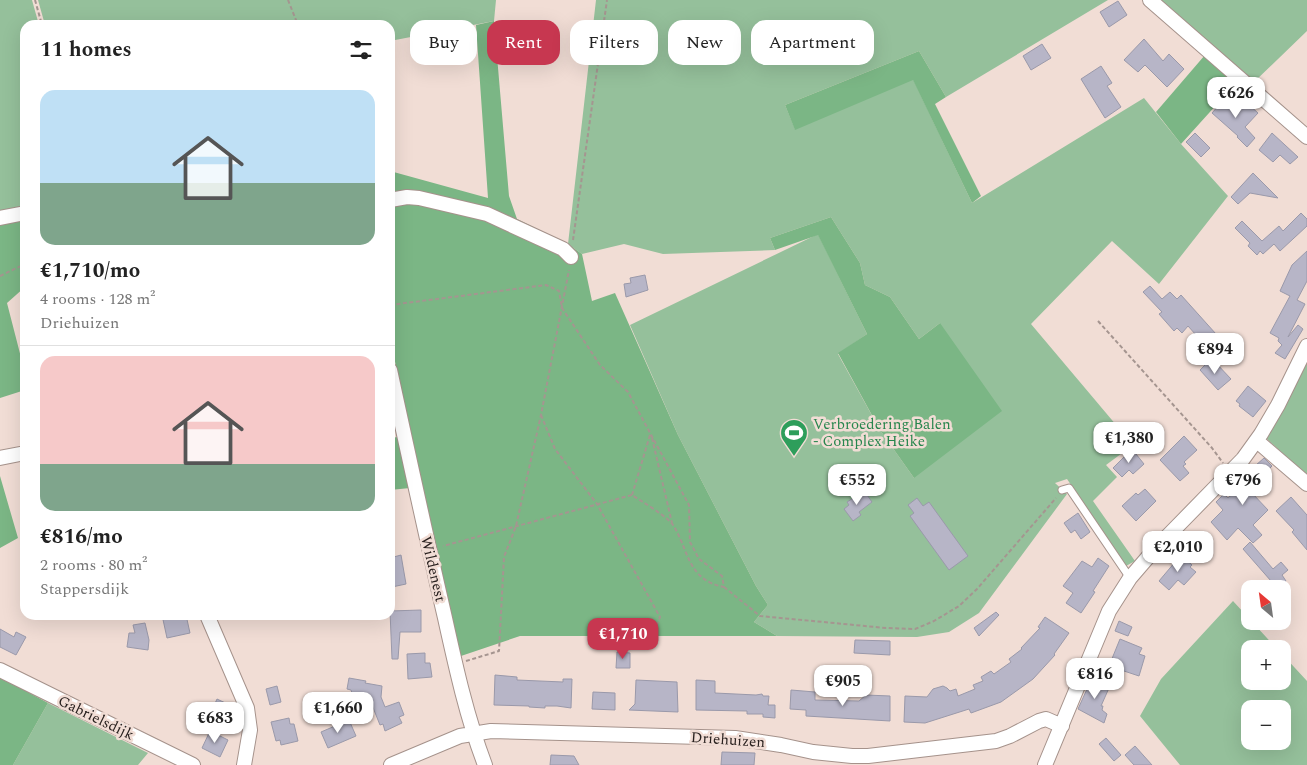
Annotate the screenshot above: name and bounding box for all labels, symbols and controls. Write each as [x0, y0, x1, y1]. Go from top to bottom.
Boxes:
chip: Buy [410, 20, 477, 65]
chip: Rent [487, 20, 560, 65]
chip: Filters [570, 20, 658, 65]
chip: New [668, 20, 741, 65]
chip: Apartment [751, 20, 874, 65]
text: 11 homes [40, 34, 132, 66]
icon: filters [347, 36, 375, 64]
pin: €626 [1206, 76, 1266, 119]
text: €626 [1218, 81, 1254, 105]
icon: home [163, 123, 253, 213]
text: €1,710/mo [40, 255, 140, 287]
text: 4 rooms · 128 m² [40, 287, 155, 311]
text: Driehuizen [40, 311, 119, 335]
pin: €894 [1185, 332, 1245, 375]
text: €894 [1197, 337, 1233, 361]
icon: home [163, 388, 253, 478]
place label: Verbroedering Balen - Complex Heike [813, 413, 951, 453]
sports icon: Verbroedering Balen - Complex Heike [779, 418, 809, 457]
pin: €1,380 [1088, 422, 1170, 464]
text: €1,380 [1104, 426, 1154, 450]
pin: €552 [827, 464, 887, 506]
pin: €796 [1213, 464, 1273, 506]
text: €552 [839, 468, 875, 492]
text: €796 [1225, 468, 1261, 492]
text: €816/mo [40, 521, 123, 553]
pin: €2,010 [1137, 530, 1219, 573]
street label: Wildenest [414, 534, 452, 604]
text: €2,010 [1153, 535, 1203, 559]
text: 2 rooms · 80 m² [40, 553, 147, 577]
text: Stappersdijk [40, 577, 129, 601]
north arrow [1241, 580, 1291, 630]
map controls [1241, 580, 1291, 750]
pin: €1,710 [582, 618, 664, 660]
text: €1,710 [598, 622, 648, 646]
button: + [1241, 640, 1291, 690]
pin: €816 [1065, 658, 1125, 700]
text: €816 [1077, 662, 1113, 686]
pin: €905 [813, 664, 873, 707]
text: €905 [825, 669, 861, 693]
street label: Gabrielsdijk [54, 690, 138, 746]
pin: €1,660 [297, 692, 379, 734]
text: €1,660 [313, 696, 363, 720]
button: − [1241, 700, 1291, 750]
pin: €683 [185, 702, 245, 744]
text: €683 [197, 706, 233, 730]
street label: Driehuizen [690, 726, 766, 754]

